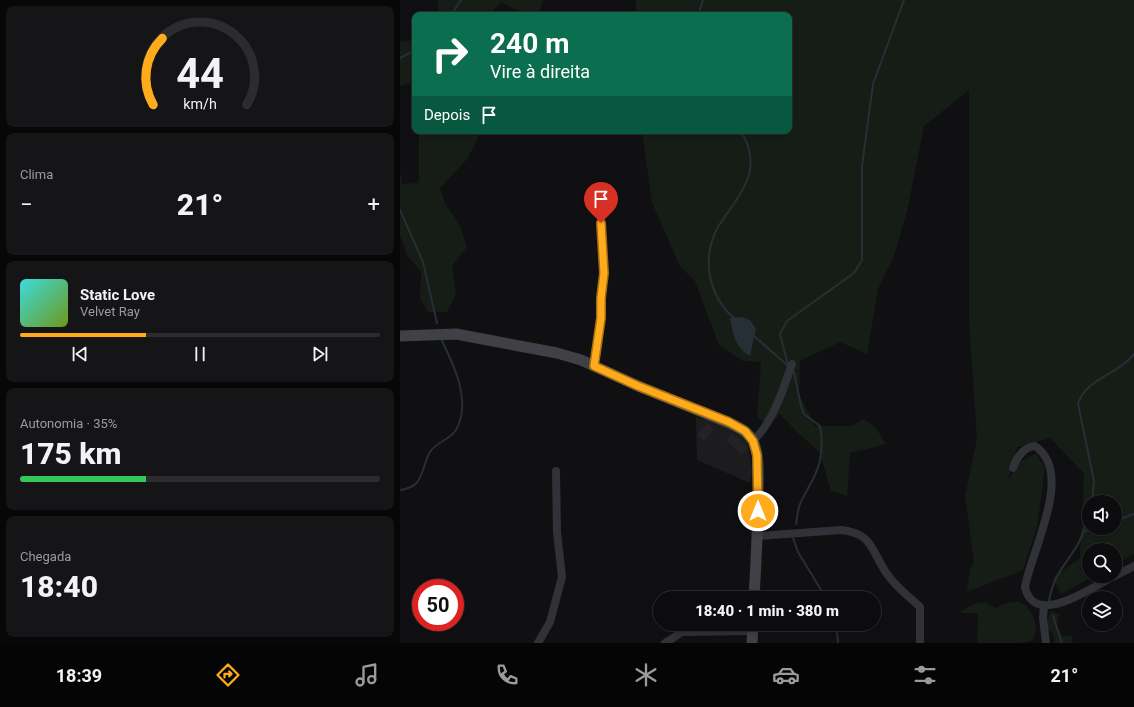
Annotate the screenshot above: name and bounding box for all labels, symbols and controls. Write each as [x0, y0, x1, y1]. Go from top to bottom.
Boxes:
text: 240 m [490, 27, 569, 60]
icon: right [424, 28, 476, 80]
text: 44 [176, 49, 224, 98]
text: Vire à direita [490, 61, 590, 82]
text: km/h [183, 95, 217, 111]
icon: arrive [478, 104, 500, 126]
text: Depois [424, 106, 470, 124]
text: Clima [20, 167, 53, 182]
pin [584, 182, 618, 223]
text: 21° [177, 187, 223, 222]
icon: arrive [590, 188, 612, 210]
text: − [20, 192, 33, 217]
text: + [368, 192, 380, 217]
text: Static Love [80, 286, 155, 304]
text: Velvet Ray [80, 304, 140, 319]
icon: previous [69, 343, 91, 365]
icon: pause [189, 343, 211, 365]
icon: next [309, 343, 331, 365]
text: Autonomia · 35% [20, 416, 117, 431]
text: 175 km [20, 436, 122, 471]
position arrow [737, 490, 779, 532]
map controls [1082, 495, 1122, 631]
button: sound [1082, 495, 1122, 535]
button: search [1082, 543, 1122, 583]
text: Chegada [20, 549, 71, 564]
text: 18:40 [20, 569, 98, 604]
speed limit sign: 50 [412, 579, 464, 631]
button: layers [1082, 591, 1122, 631]
text: 18:40 · 1 min · 380 m [695, 602, 839, 620]
icon: directions [214, 661, 242, 689]
icon: music [353, 661, 381, 689]
icon: phone [493, 661, 521, 689]
icon: climate [632, 661, 660, 689]
icon: car [772, 661, 800, 689]
icon: filters [911, 661, 939, 689]
text: 18:39 [56, 665, 102, 686]
text: 21° [1051, 665, 1078, 686]

